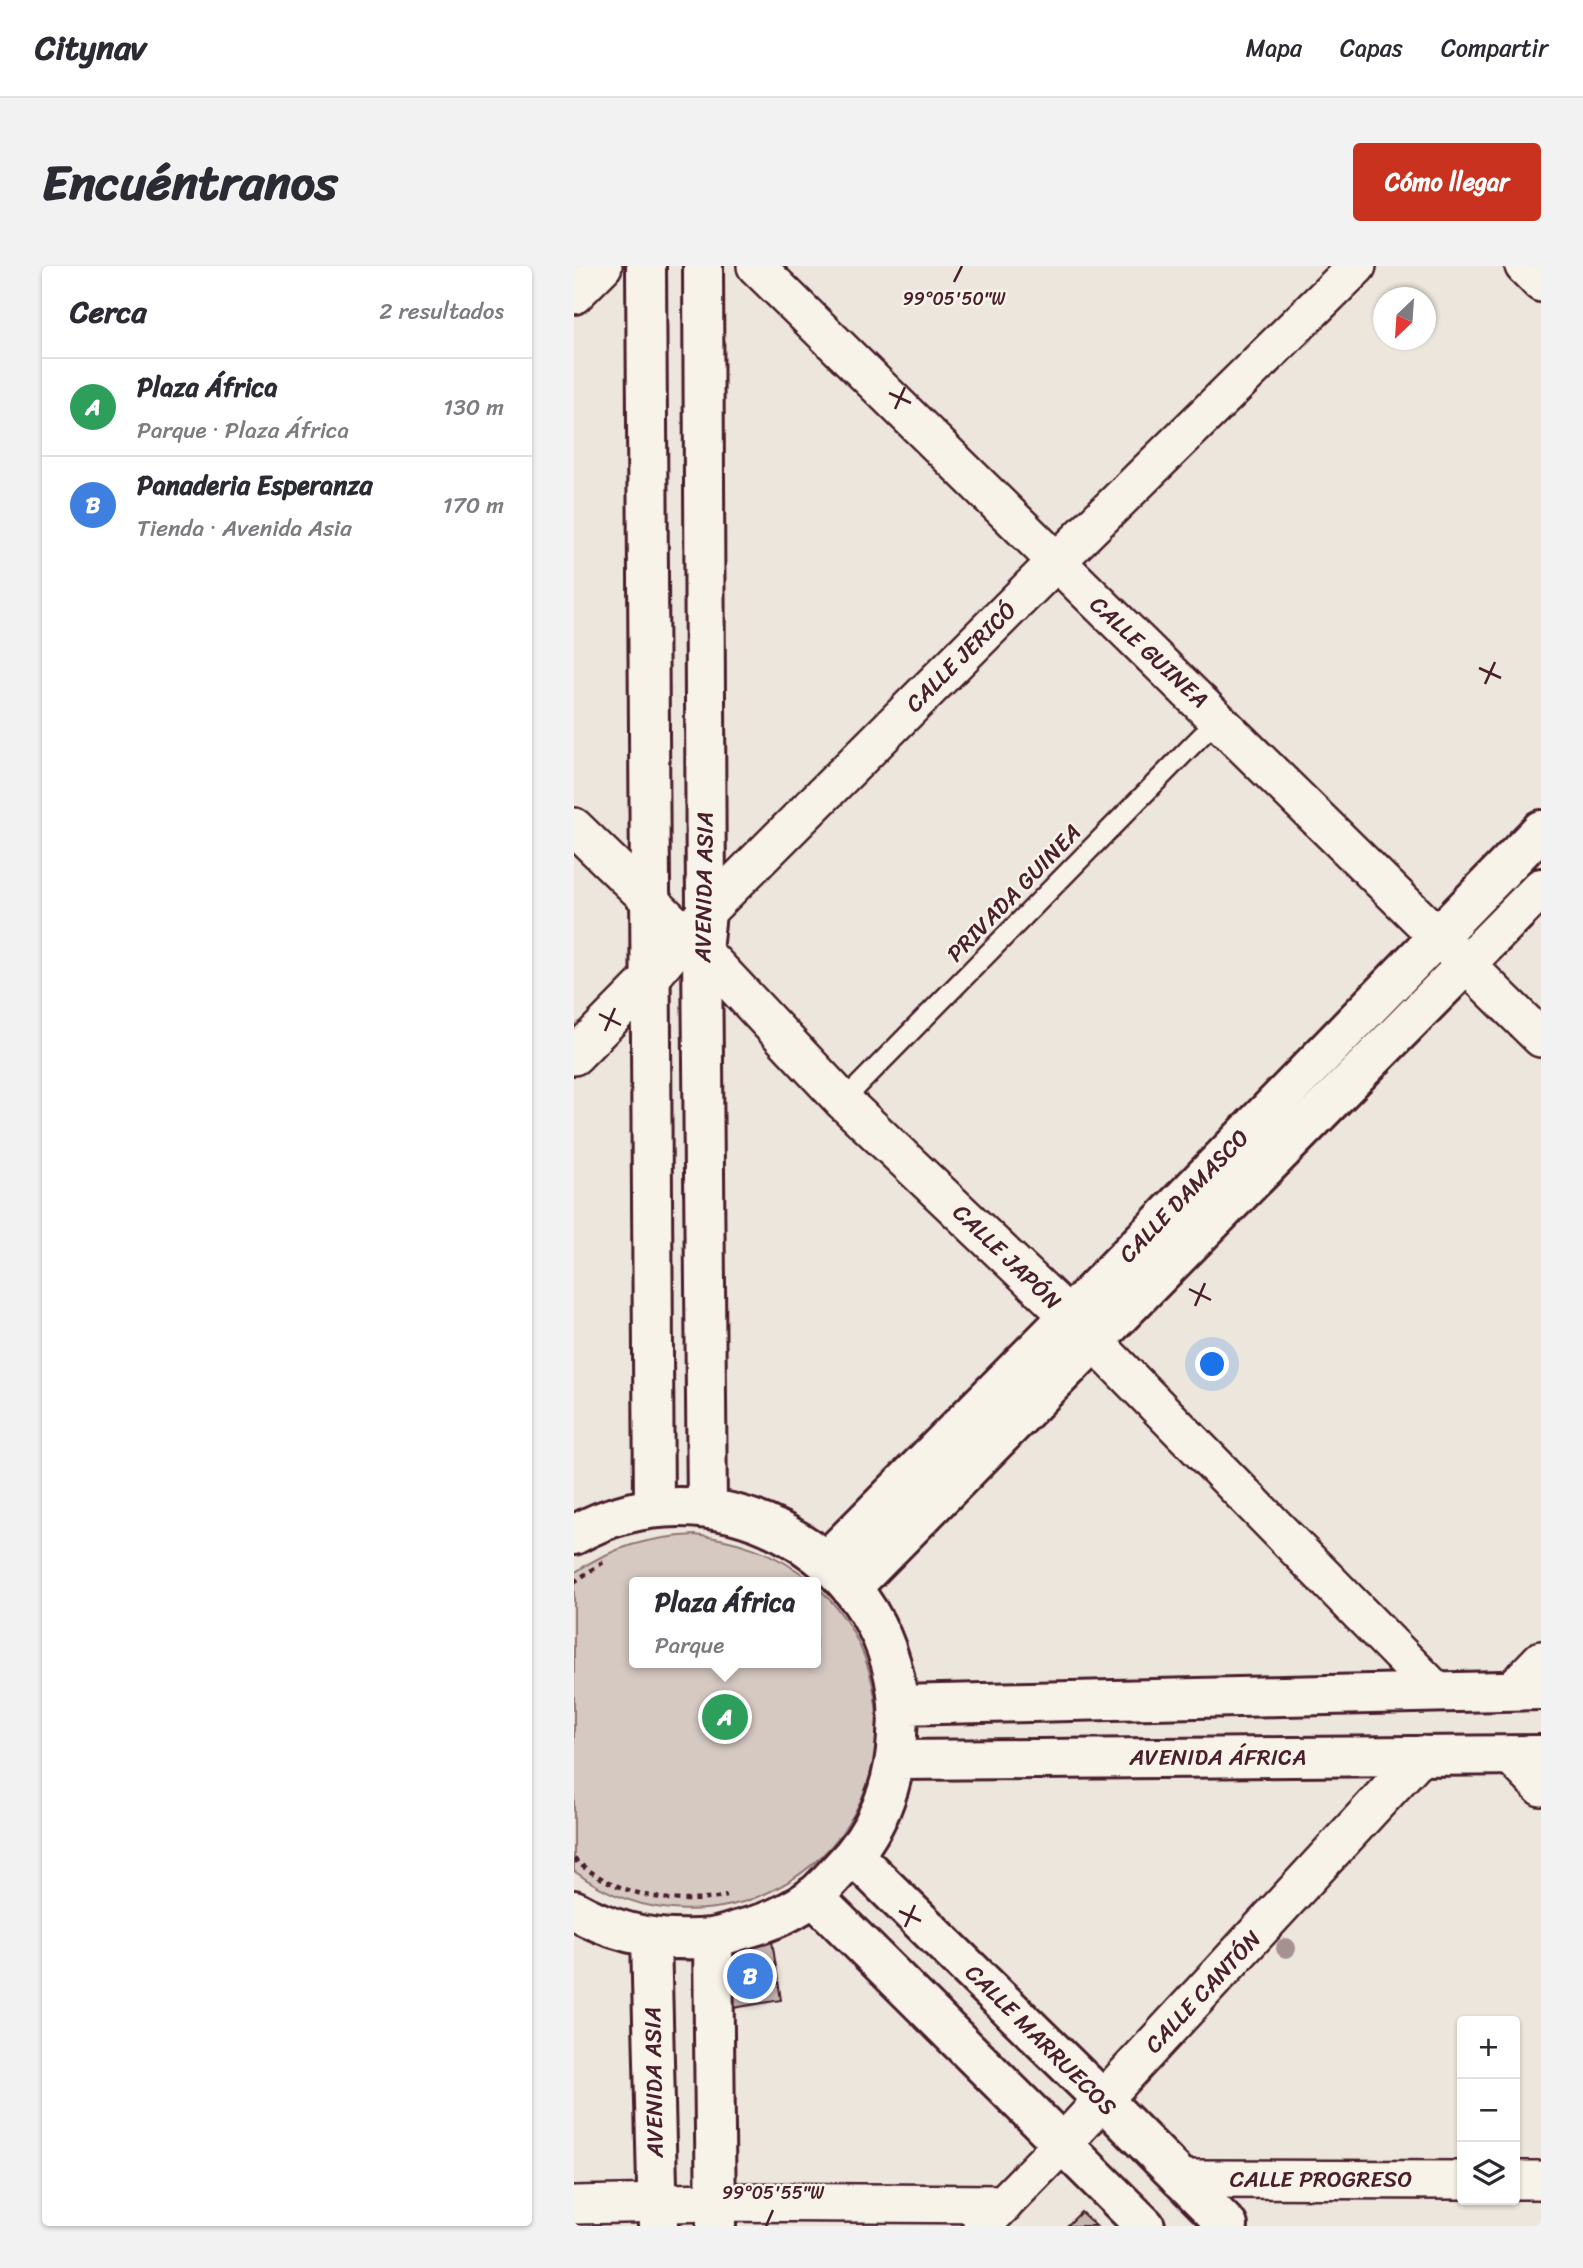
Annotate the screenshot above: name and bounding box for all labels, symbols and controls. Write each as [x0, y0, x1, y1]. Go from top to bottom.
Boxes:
text: Citynav [35, 19, 146, 77]
text: Mapa [1246, 27, 1302, 69]
text: Capas [1340, 27, 1403, 69]
text: Compartir [1441, 27, 1548, 69]
text: Encuéntranos [42, 139, 338, 226]
button: Cómo llegar [1353, 143, 1541, 221]
text: 99°05'50"W [903, 283, 1006, 315]
text: Cerca [70, 285, 146, 339]
north arrow [1373, 287, 1436, 350]
text: 2 resultados [379, 291, 504, 332]
text: Plaza África [137, 364, 278, 410]
text: A [85, 387, 101, 428]
text: 130 m [443, 387, 504, 428]
text: Parque · Plaza África [137, 410, 349, 451]
text: Panaderia Esperanza [137, 462, 373, 508]
text: B [86, 485, 100, 526]
text: 170 m [443, 485, 504, 526]
text: Tienda · Avenida Asia [137, 508, 352, 549]
street label: CALLE GUINEA [1080, 585, 1218, 719]
street label: CALLE JERICÓ [895, 591, 1027, 723]
street label: AVENIDA ASIA [682, 811, 726, 964]
street label: PRIVADA GUINEA [936, 814, 1092, 972]
street label: CALLE DAMASCO [1109, 1119, 1259, 1273]
street label: CALLE JAPÓN [942, 1194, 1072, 1320]
your location [1195, 1347, 1229, 1381]
popup [629, 1577, 821, 1668]
text: Plaza África [655, 1579, 795, 1625]
text: Parque [655, 1625, 724, 1666]
pin: A [702, 1691, 748, 1743]
street label: AVENIDA ÁFRICA [1129, 1737, 1306, 1778]
street label: CALLE CANTÓN [1134, 1921, 1272, 2063]
pin: B [727, 1950, 773, 2002]
street label: CALLE MARRUECOS [955, 1954, 1127, 2126]
street label: AVENIDA ASIA [632, 2006, 676, 2159]
map controls [1457, 2016, 1520, 2205]
button: + [1457, 2016, 1520, 2079]
button: − [1457, 2079, 1520, 2142]
button: layers [1457, 2142, 1520, 2205]
street label: CALLE PROGRESO [1230, 2159, 1412, 2200]
text: 99°05'55"W [722, 2177, 825, 2209]

